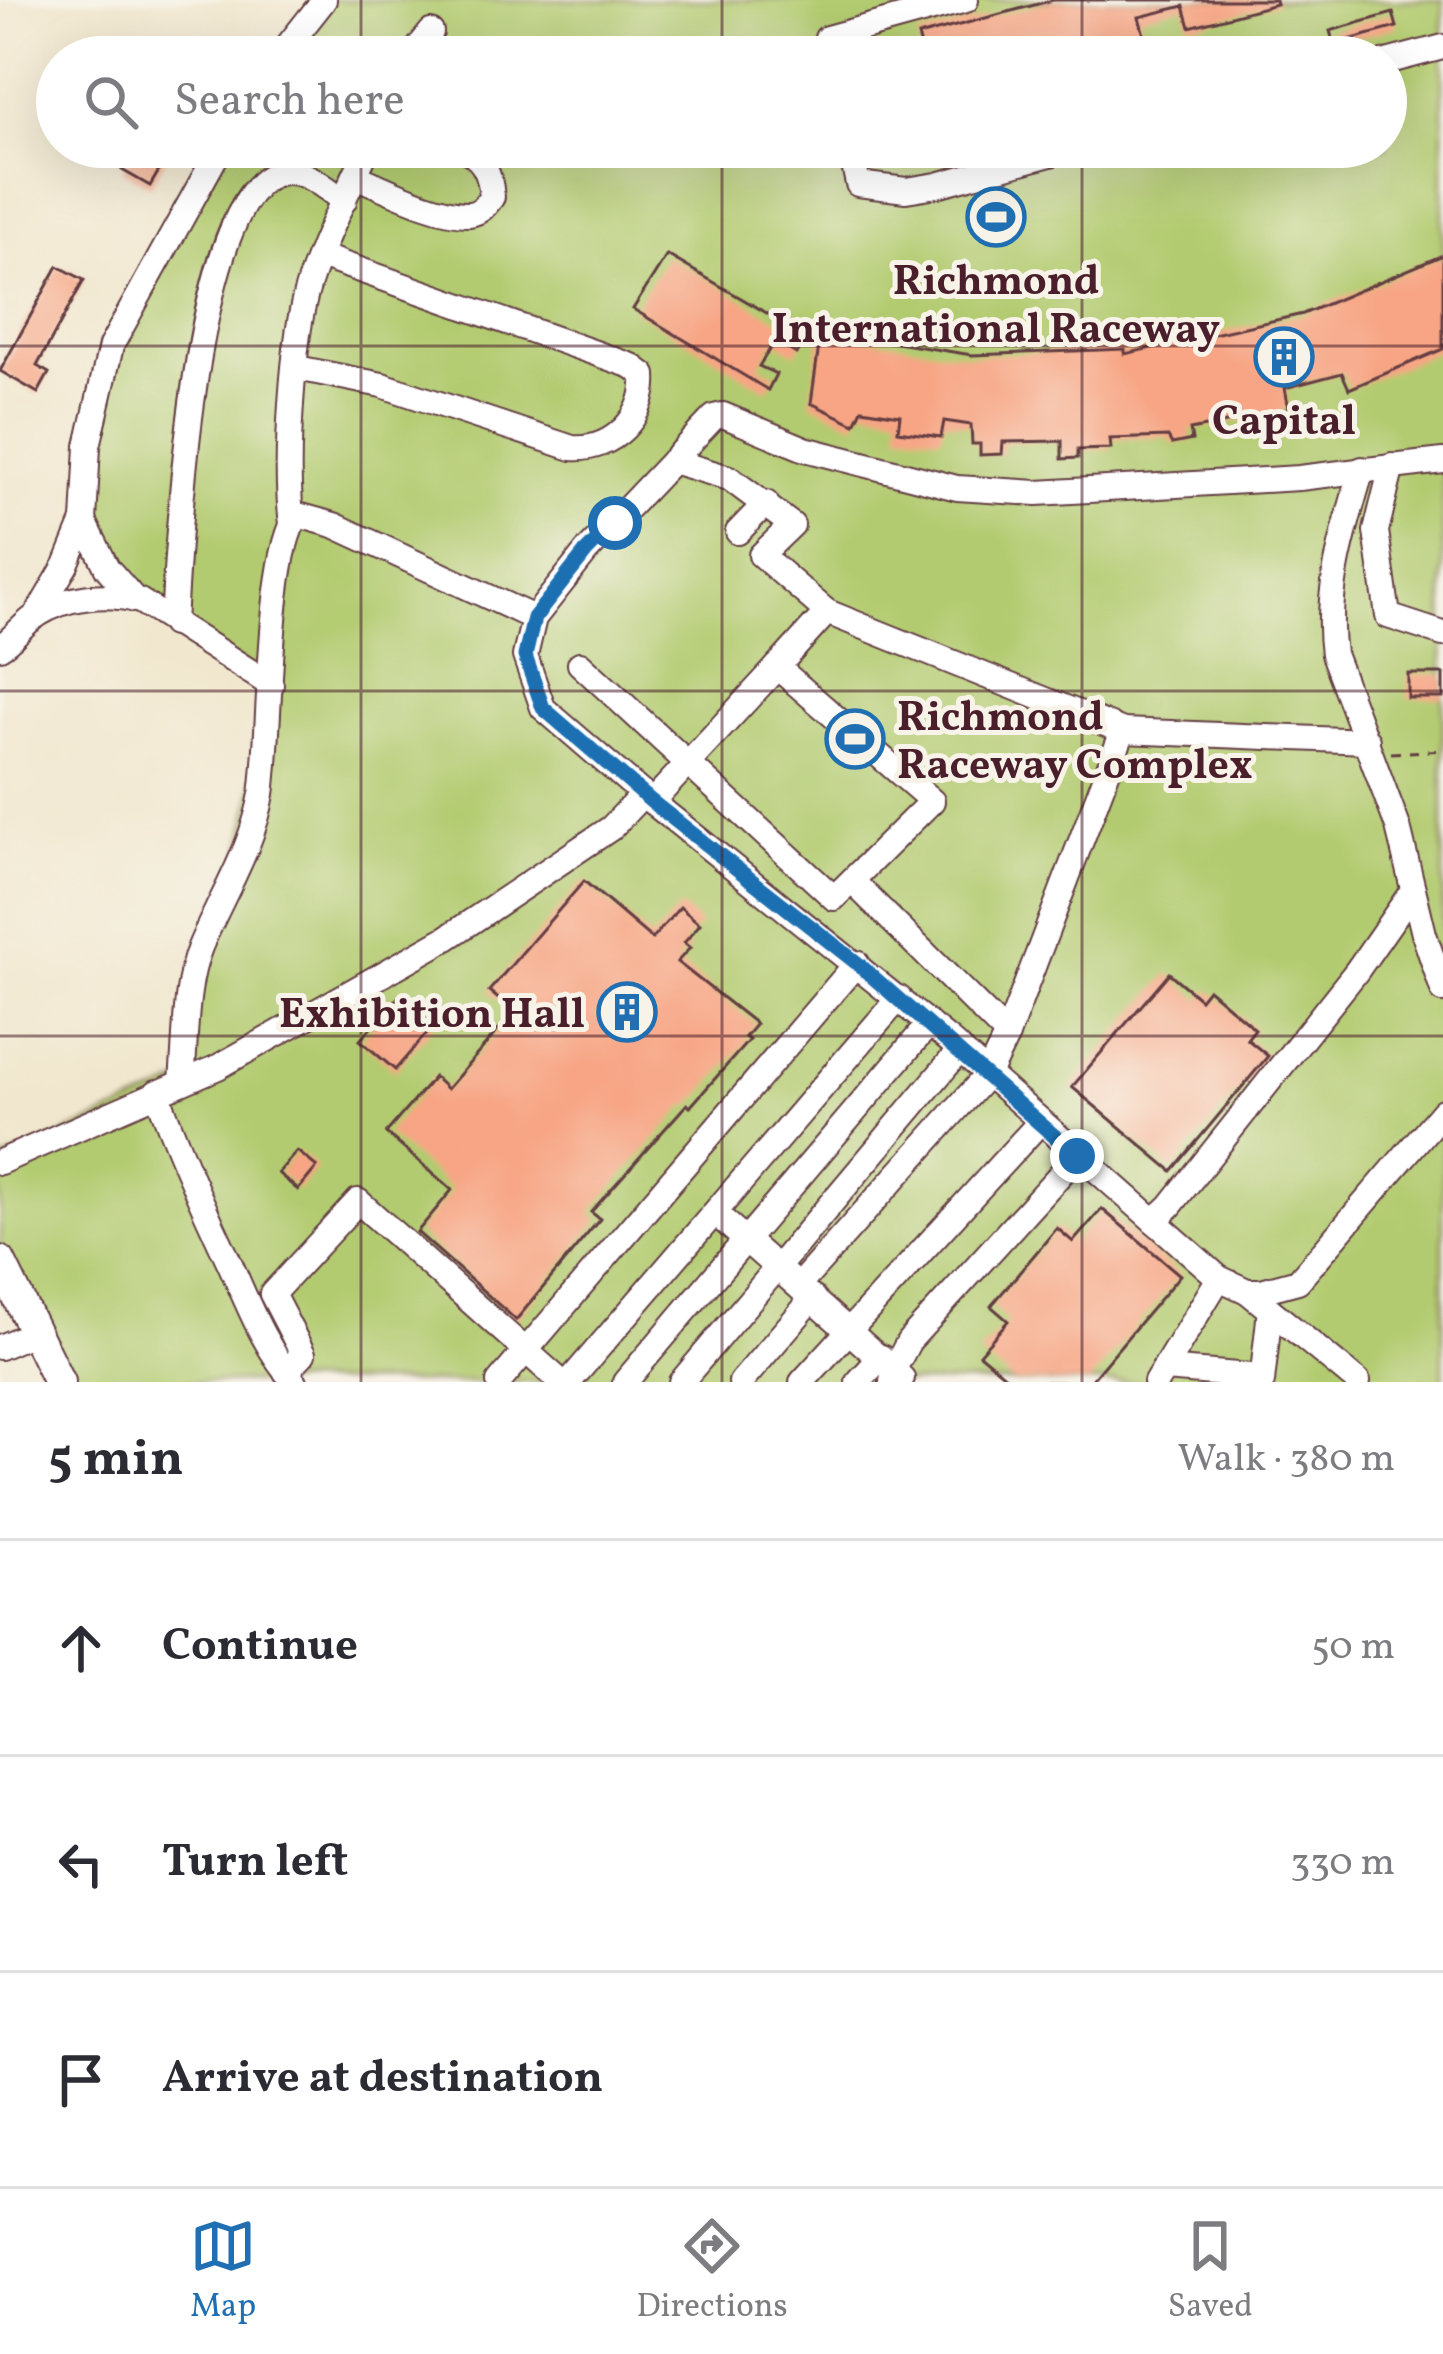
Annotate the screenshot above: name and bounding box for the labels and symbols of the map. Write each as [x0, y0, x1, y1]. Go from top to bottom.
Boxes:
sports icon: Richmond International Raceway [965, 186, 1027, 248]
place label: Richmond International Raceway [772, 254, 1221, 361]
building icon: Capital [1253, 326, 1315, 388]
place label: Capital [1212, 394, 1356, 453]
route start [588, 496, 642, 550]
place label: Richmond Raceway Complex [897, 690, 1253, 797]
sports icon: Richmond Raceway Complex [824, 708, 886, 770]
building icon: Exhibition Hall [596, 981, 658, 1043]
place label: Exhibition Hall [279, 987, 585, 1046]
route end [1050, 1129, 1104, 1183]

